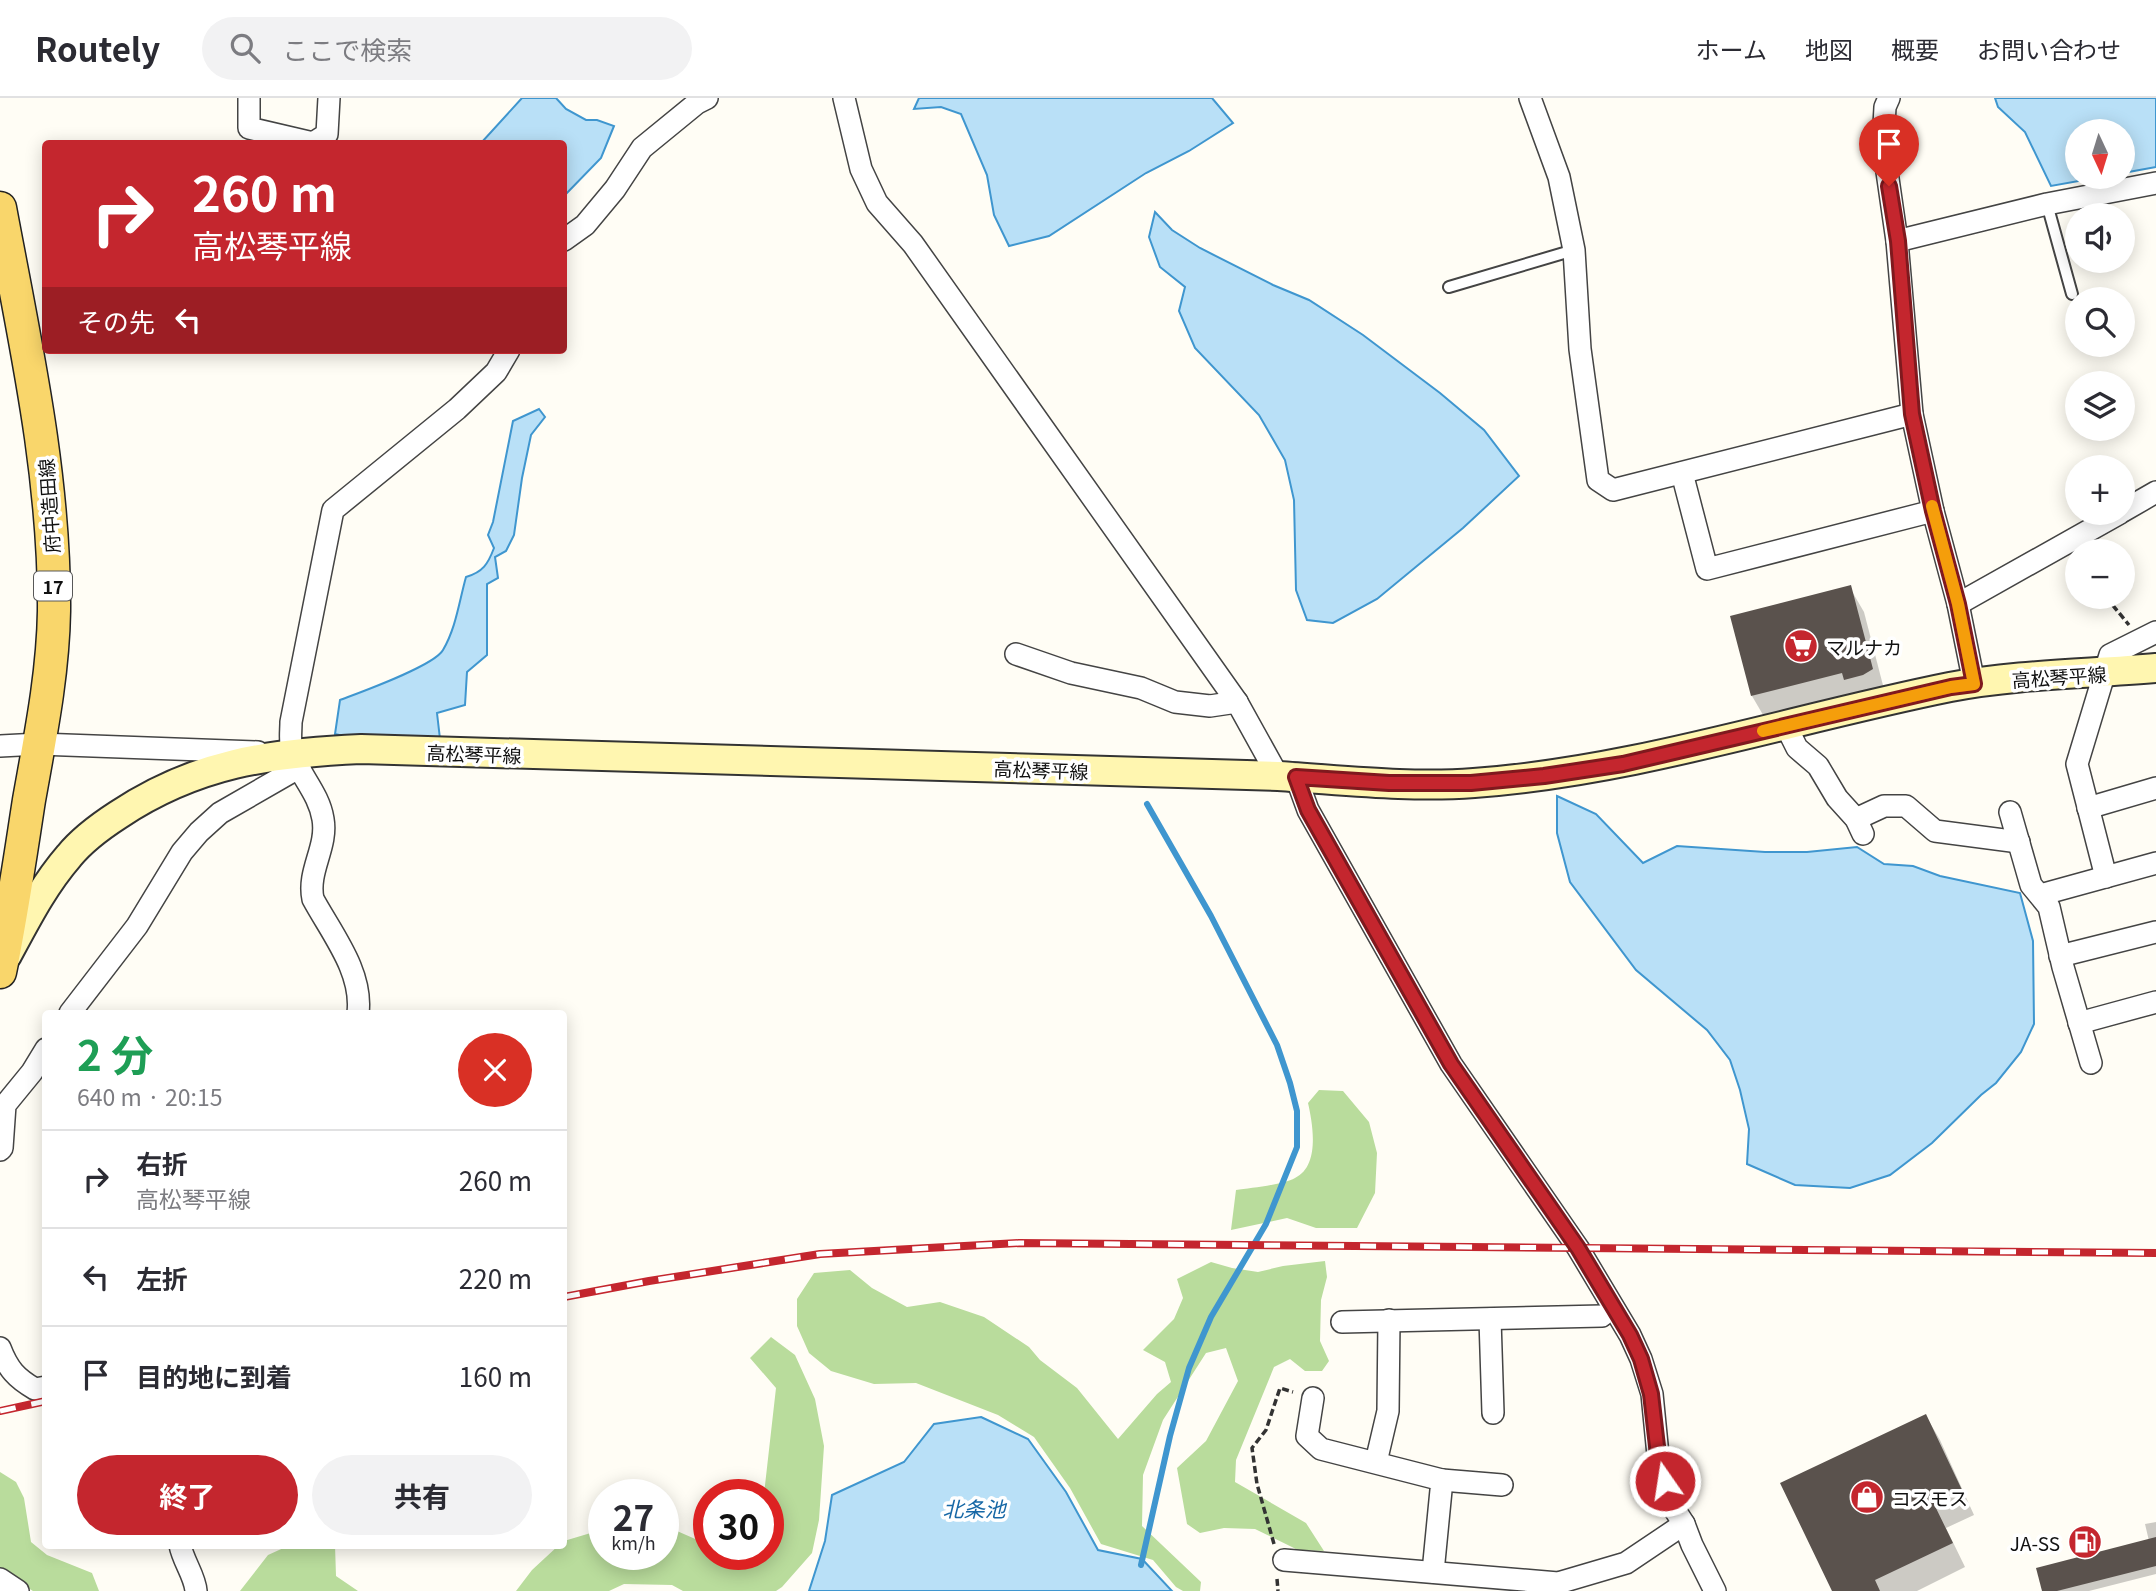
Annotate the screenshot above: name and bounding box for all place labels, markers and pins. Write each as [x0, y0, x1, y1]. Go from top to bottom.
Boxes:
pin [1859, 114, 1919, 186]
supermarket icon: マルナカ [1782, 627, 1820, 665]
place label: マルナカ [1826, 633, 1902, 660]
shop icon: コスモス [1848, 1478, 1886, 1516]
place label: コスモス [1892, 1484, 1968, 1511]
fuel station icon: JA-SS [2066, 1523, 2104, 1561]
place label: JA-SS [2010, 1529, 2060, 1556]

